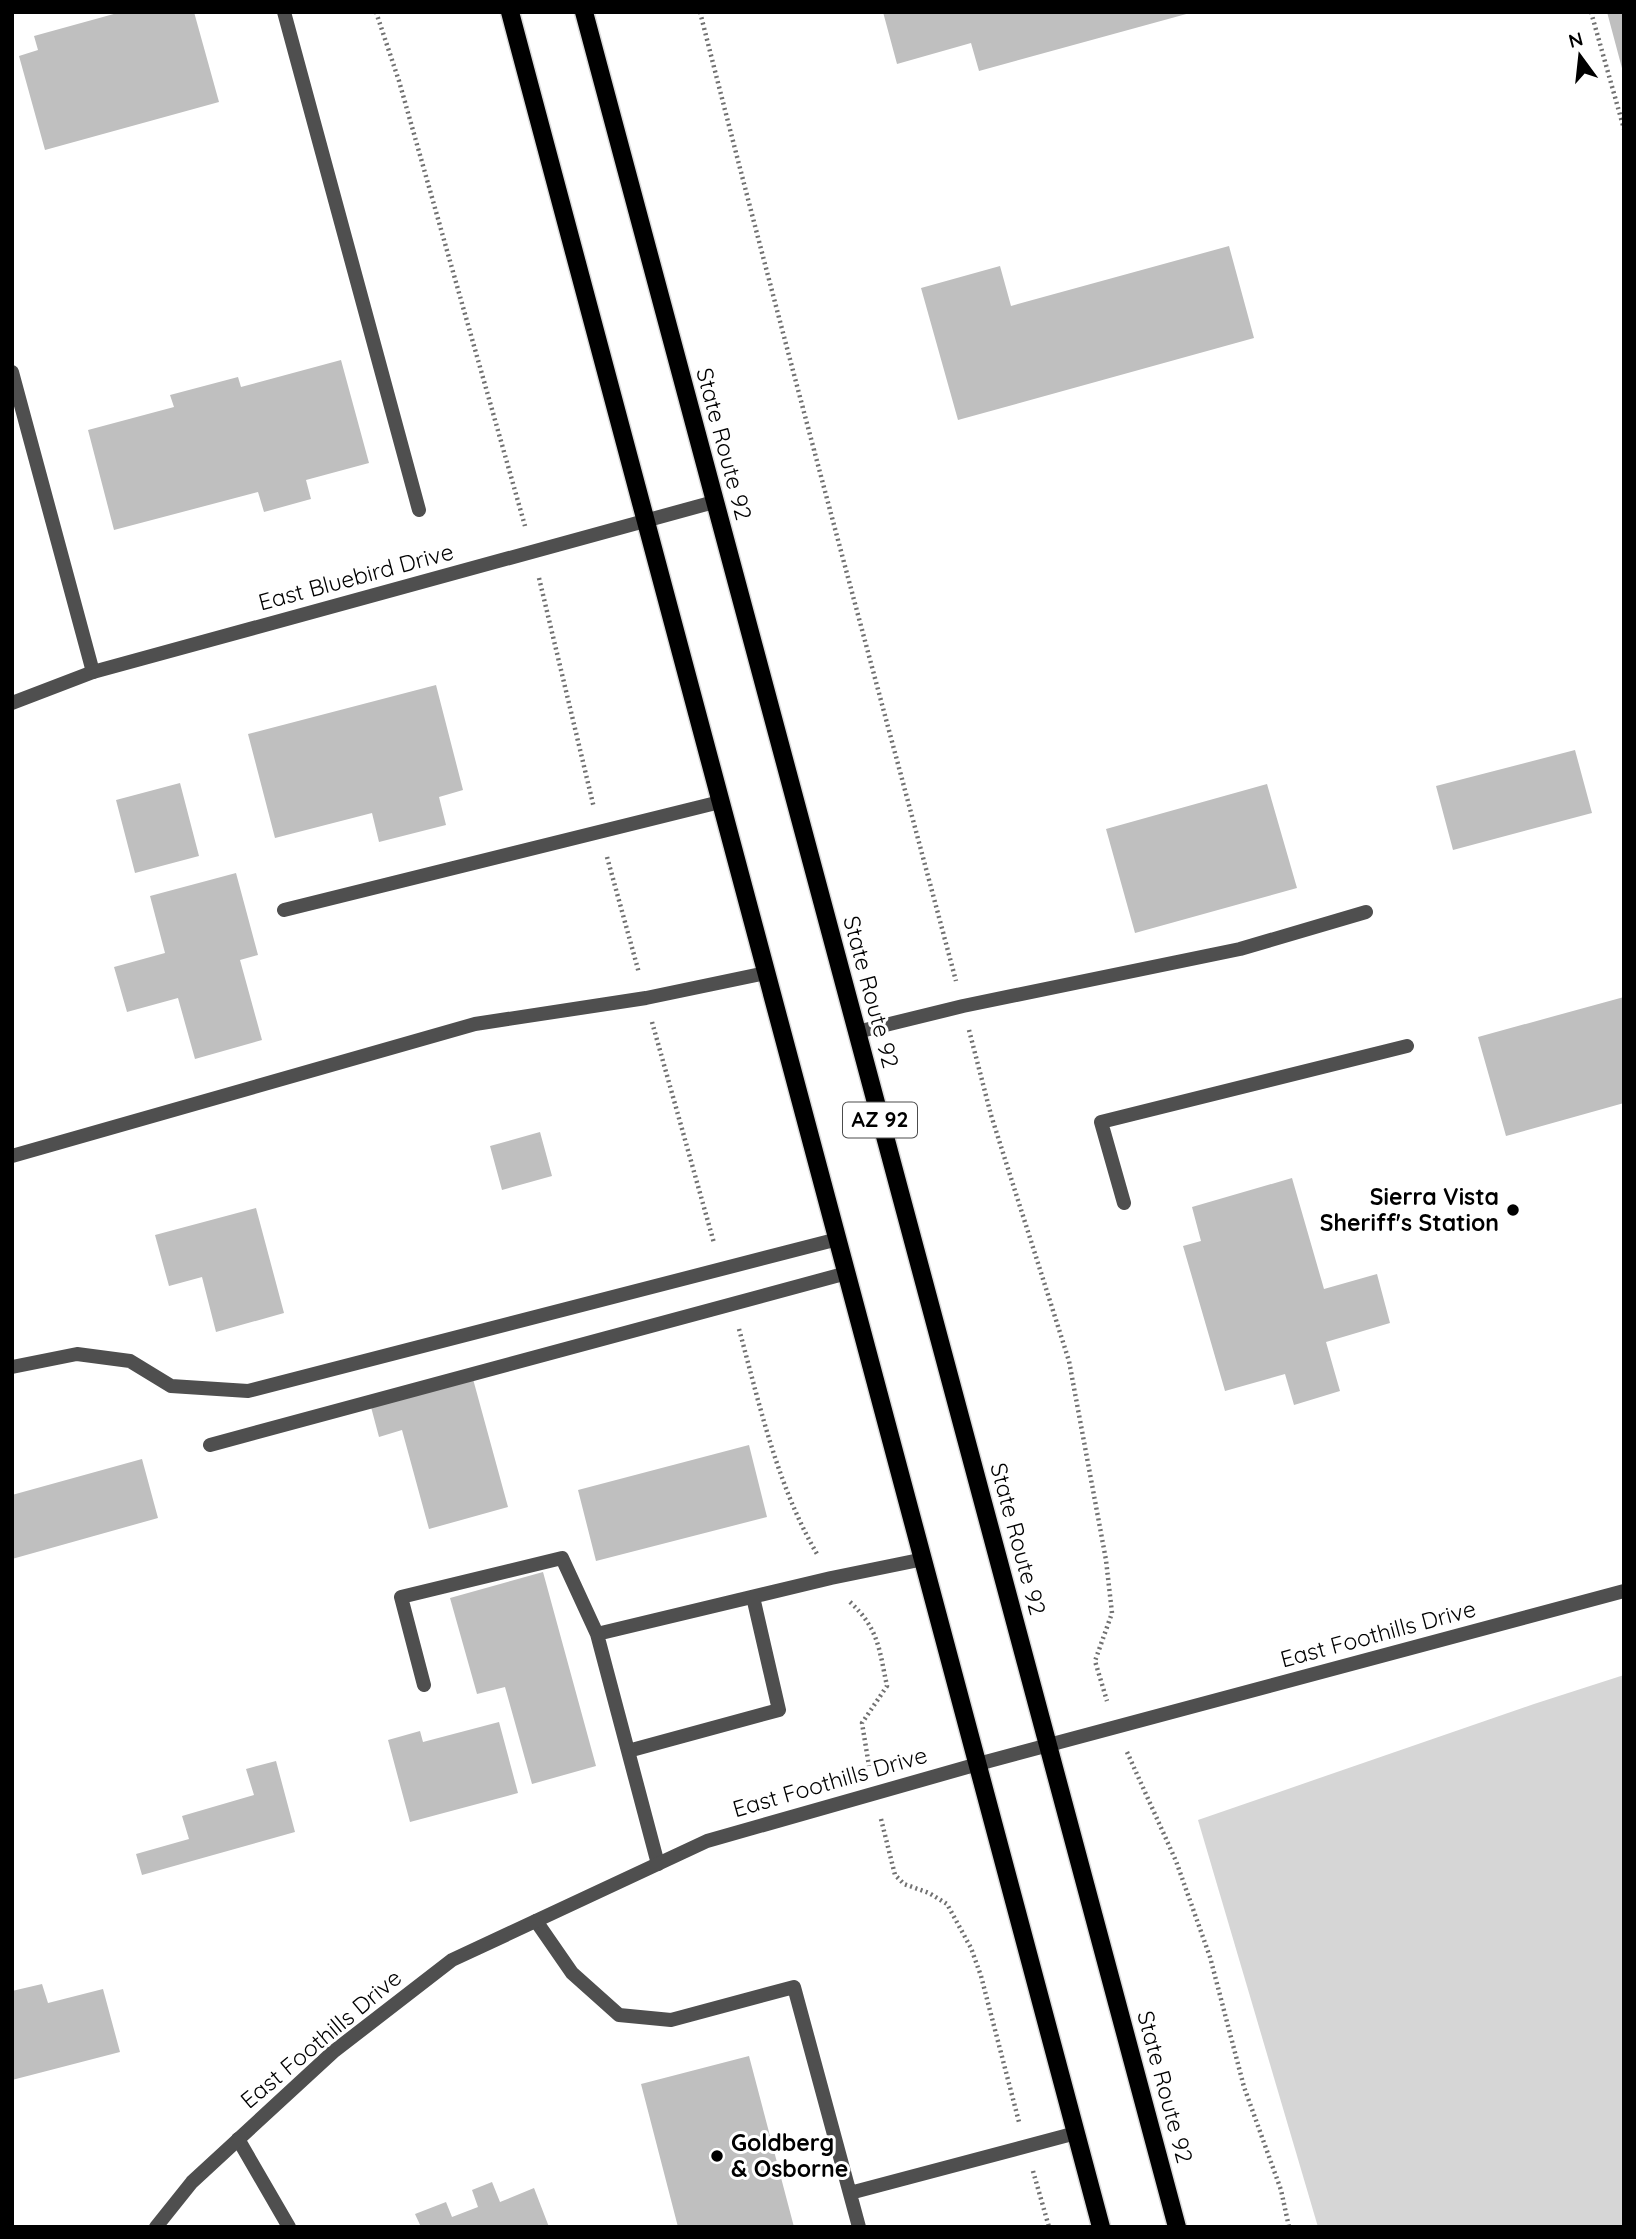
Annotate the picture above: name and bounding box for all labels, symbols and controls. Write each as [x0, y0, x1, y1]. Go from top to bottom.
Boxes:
north arrow [1545, 21, 1615, 91]
text: N [1566, 26, 1585, 53]
street label: State Route 92 [690, 365, 759, 523]
street label: East Bluebird Drive [255, 537, 457, 617]
street label: State Route 92 [837, 913, 906, 1071]
road number: AZ 92 [843, 1102, 917, 1138]
place label: Sierra Vista Sheriff's Station [1320, 1182, 1499, 1237]
marker: Sierra Vista Sheriff's Station [1505, 1202, 1521, 1218]
street label: State Route 92 [984, 1460, 1053, 1618]
street label: East Foothills Drive [1277, 1593, 1479, 1674]
street label: East Foothills Drive [729, 1740, 931, 1823]
street label: East Foothills Drive [234, 1963, 407, 2114]
street label: State Route 92 [1131, 2008, 1200, 2166]
place label: Goldberg & Osborne [731, 2128, 848, 2183]
marker: Goldberg & Osborne [709, 2148, 725, 2164]

